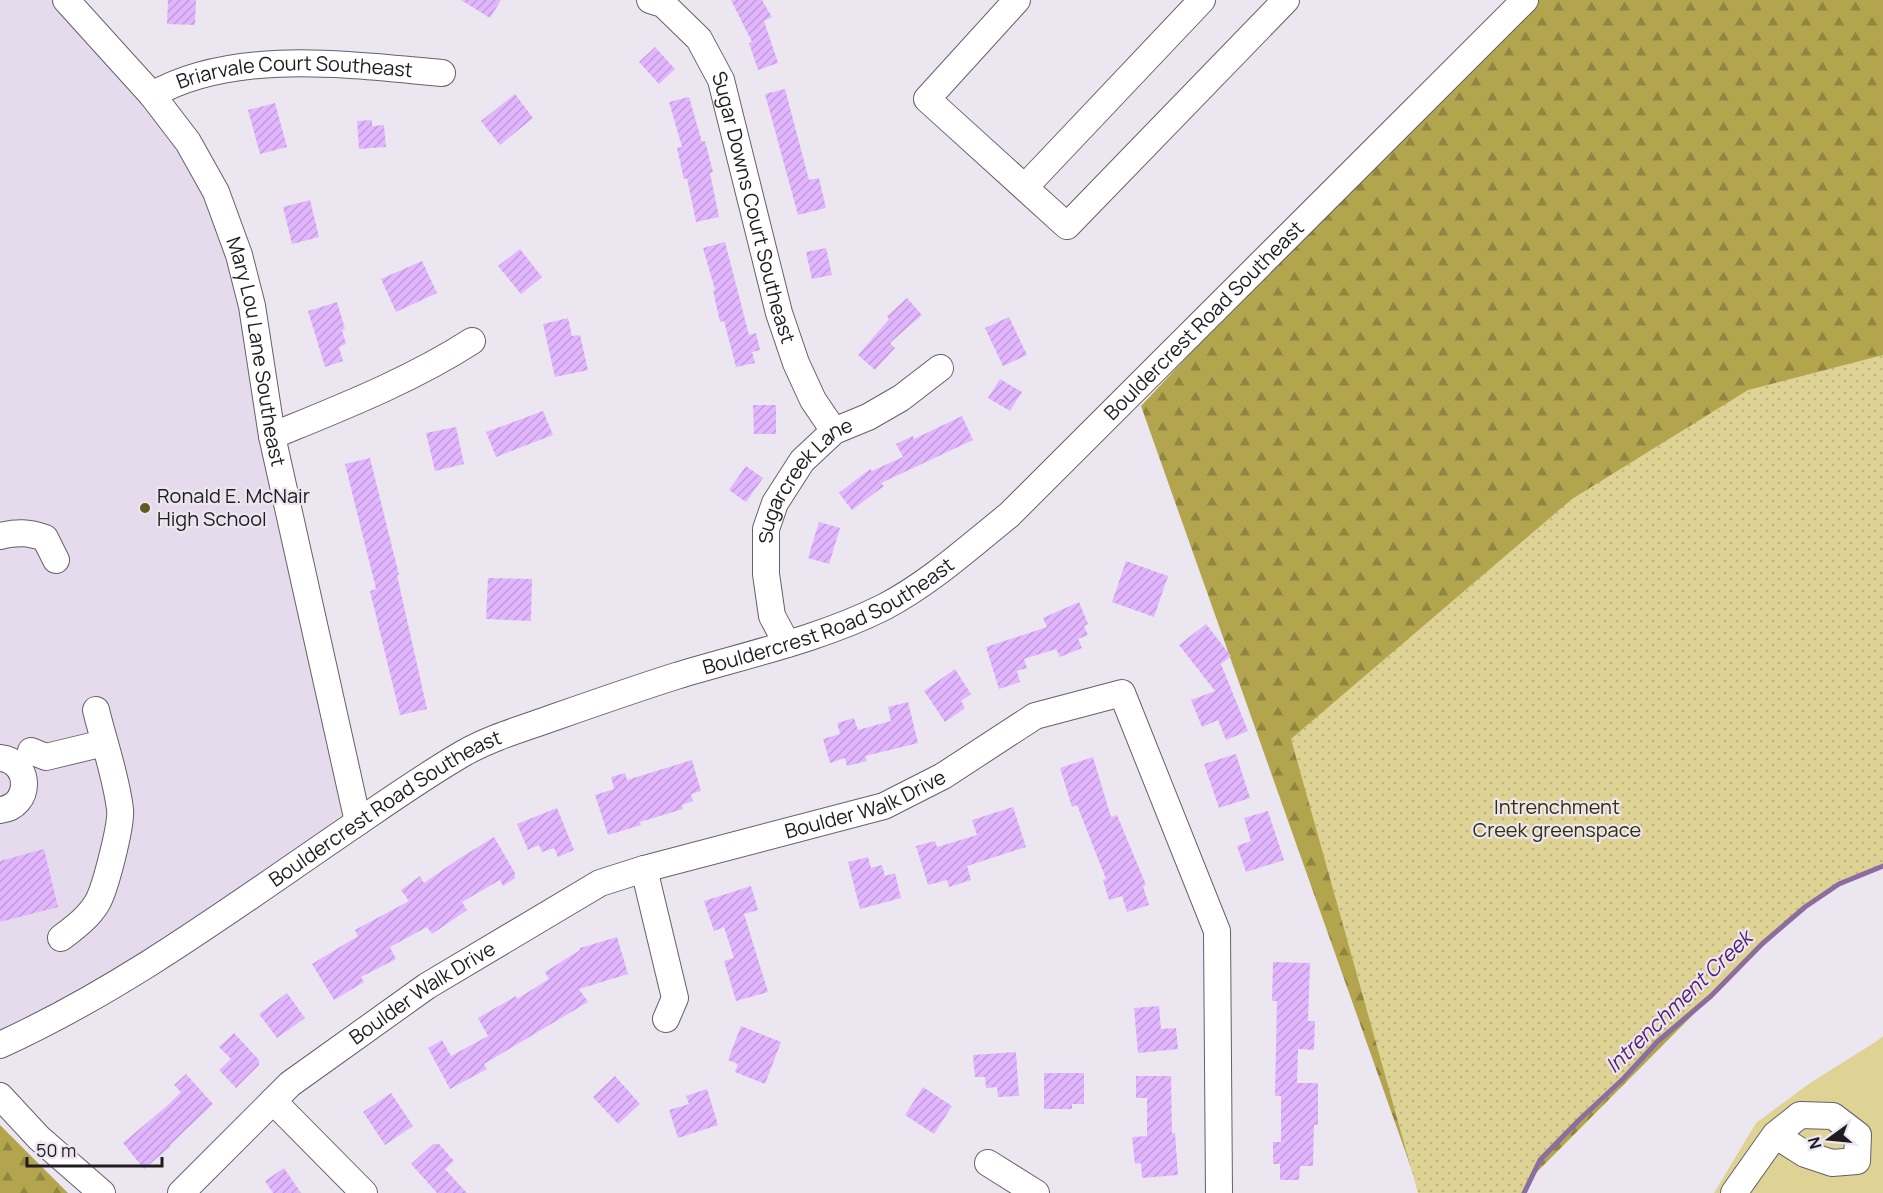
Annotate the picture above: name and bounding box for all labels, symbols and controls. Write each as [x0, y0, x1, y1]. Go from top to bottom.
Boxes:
street label: Briarvale Court Southeast [172, 49, 414, 95]
street label: Sugar Downs Court Southeast [706, 66, 802, 347]
street label: Bouldercrest Road Southeast [1098, 214, 1309, 426]
street label: Mary Lou Lane Southeast [220, 233, 292, 469]
street label: Sugarcreek Lane [752, 411, 856, 543]
place label: Ronald E. McNair High School [157, 482, 310, 532]
marker: Ronald E. McNair High School [138, 501, 152, 515]
street label: Bouldercrest Road Southeast [699, 551, 959, 681]
street label: Bouldercrest Road Southeast [263, 723, 505, 893]
street label: Boulder Walk Drive [782, 763, 950, 845]
park label: Intrenchment Creek greenspace [1473, 793, 1641, 843]
water label: Intrenchment Creek [1599, 922, 1760, 1079]
street label: Boulder Walk Drive [344, 934, 500, 1050]
north arrow [1799, 1109, 1859, 1169]
scale bar [27, 1130, 162, 1168]
text: N [1802, 1134, 1827, 1151]
text: 50 m [36, 1138, 76, 1162]

